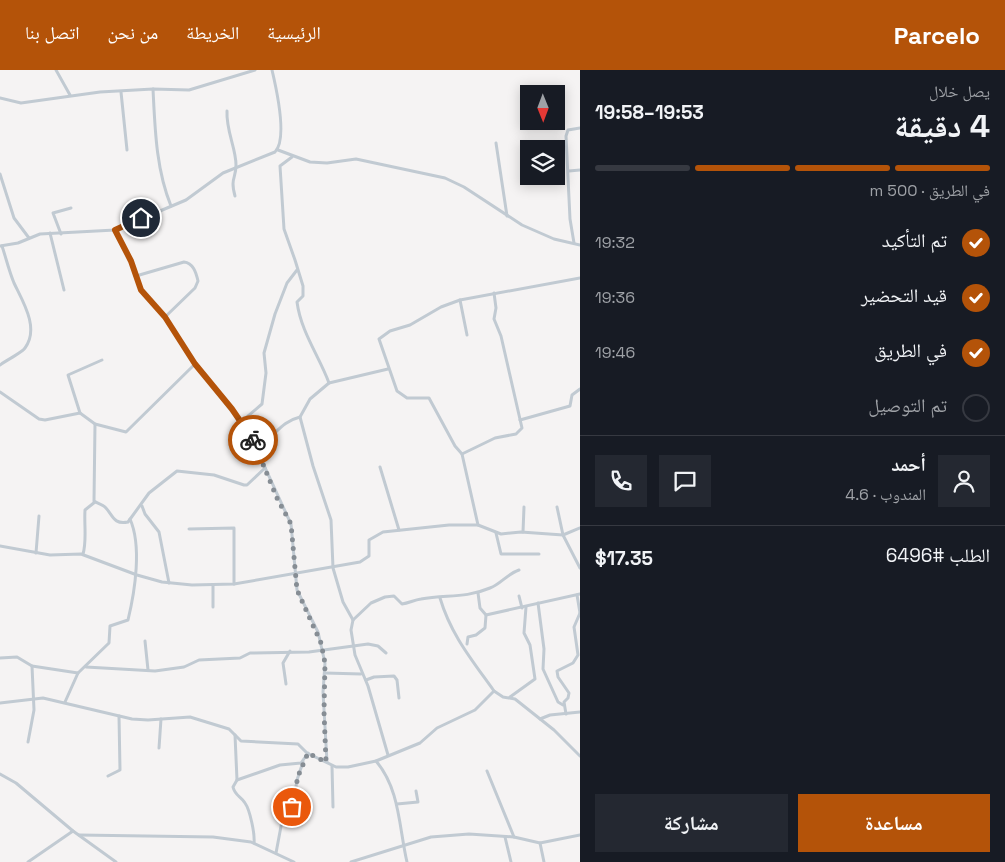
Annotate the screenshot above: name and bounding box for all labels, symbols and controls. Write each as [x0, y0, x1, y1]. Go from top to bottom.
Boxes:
text: Parcelo [894, 20, 980, 51]
text: اتصل بنا [25, 21, 80, 44]
text: من نحن [108, 21, 158, 44]
text: الخريطة [186, 21, 239, 44]
text: الرئيسية [267, 21, 321, 44]
text: يصل خلال [929, 81, 990, 102]
north arrow [520, 85, 565, 130]
map controls [520, 85, 565, 185]
text: 19:53–19:58 [595, 100, 704, 125]
text: 4 دقيقة [894, 106, 990, 146]
button: layers [520, 140, 565, 185]
text: في الطريق · 500 m [869, 180, 990, 201]
pin [120, 197, 162, 239]
icon: home [127, 204, 155, 232]
text: تم التأكيد [882, 228, 947, 253]
icon: check [962, 229, 990, 257]
text: 19:32 [595, 232, 635, 253]
text: قيد التحضير [861, 283, 947, 308]
icon: check [962, 284, 990, 312]
text: 19:36 [595, 287, 635, 308]
text: في الطريق [874, 338, 947, 363]
icon: check [962, 339, 990, 367]
text: 19:46 [595, 342, 635, 363]
text: تم التوصيل [868, 393, 947, 418]
courier [228, 415, 278, 465]
icon: bike [239, 426, 267, 454]
text: أحمد [891, 452, 926, 477]
button: phone [595, 455, 647, 507]
button: chat [659, 455, 711, 507]
button: person [938, 455, 990, 507]
text: المندوب · 4.6 [845, 484, 926, 505]
text: الطلب #6496 [886, 543, 990, 568]
text: $17.35 [595, 546, 653, 571]
pin [271, 786, 313, 828]
icon: bag [278, 793, 306, 821]
button: مشاركة [595, 794, 788, 852]
button: مساعدة [798, 794, 990, 852]

